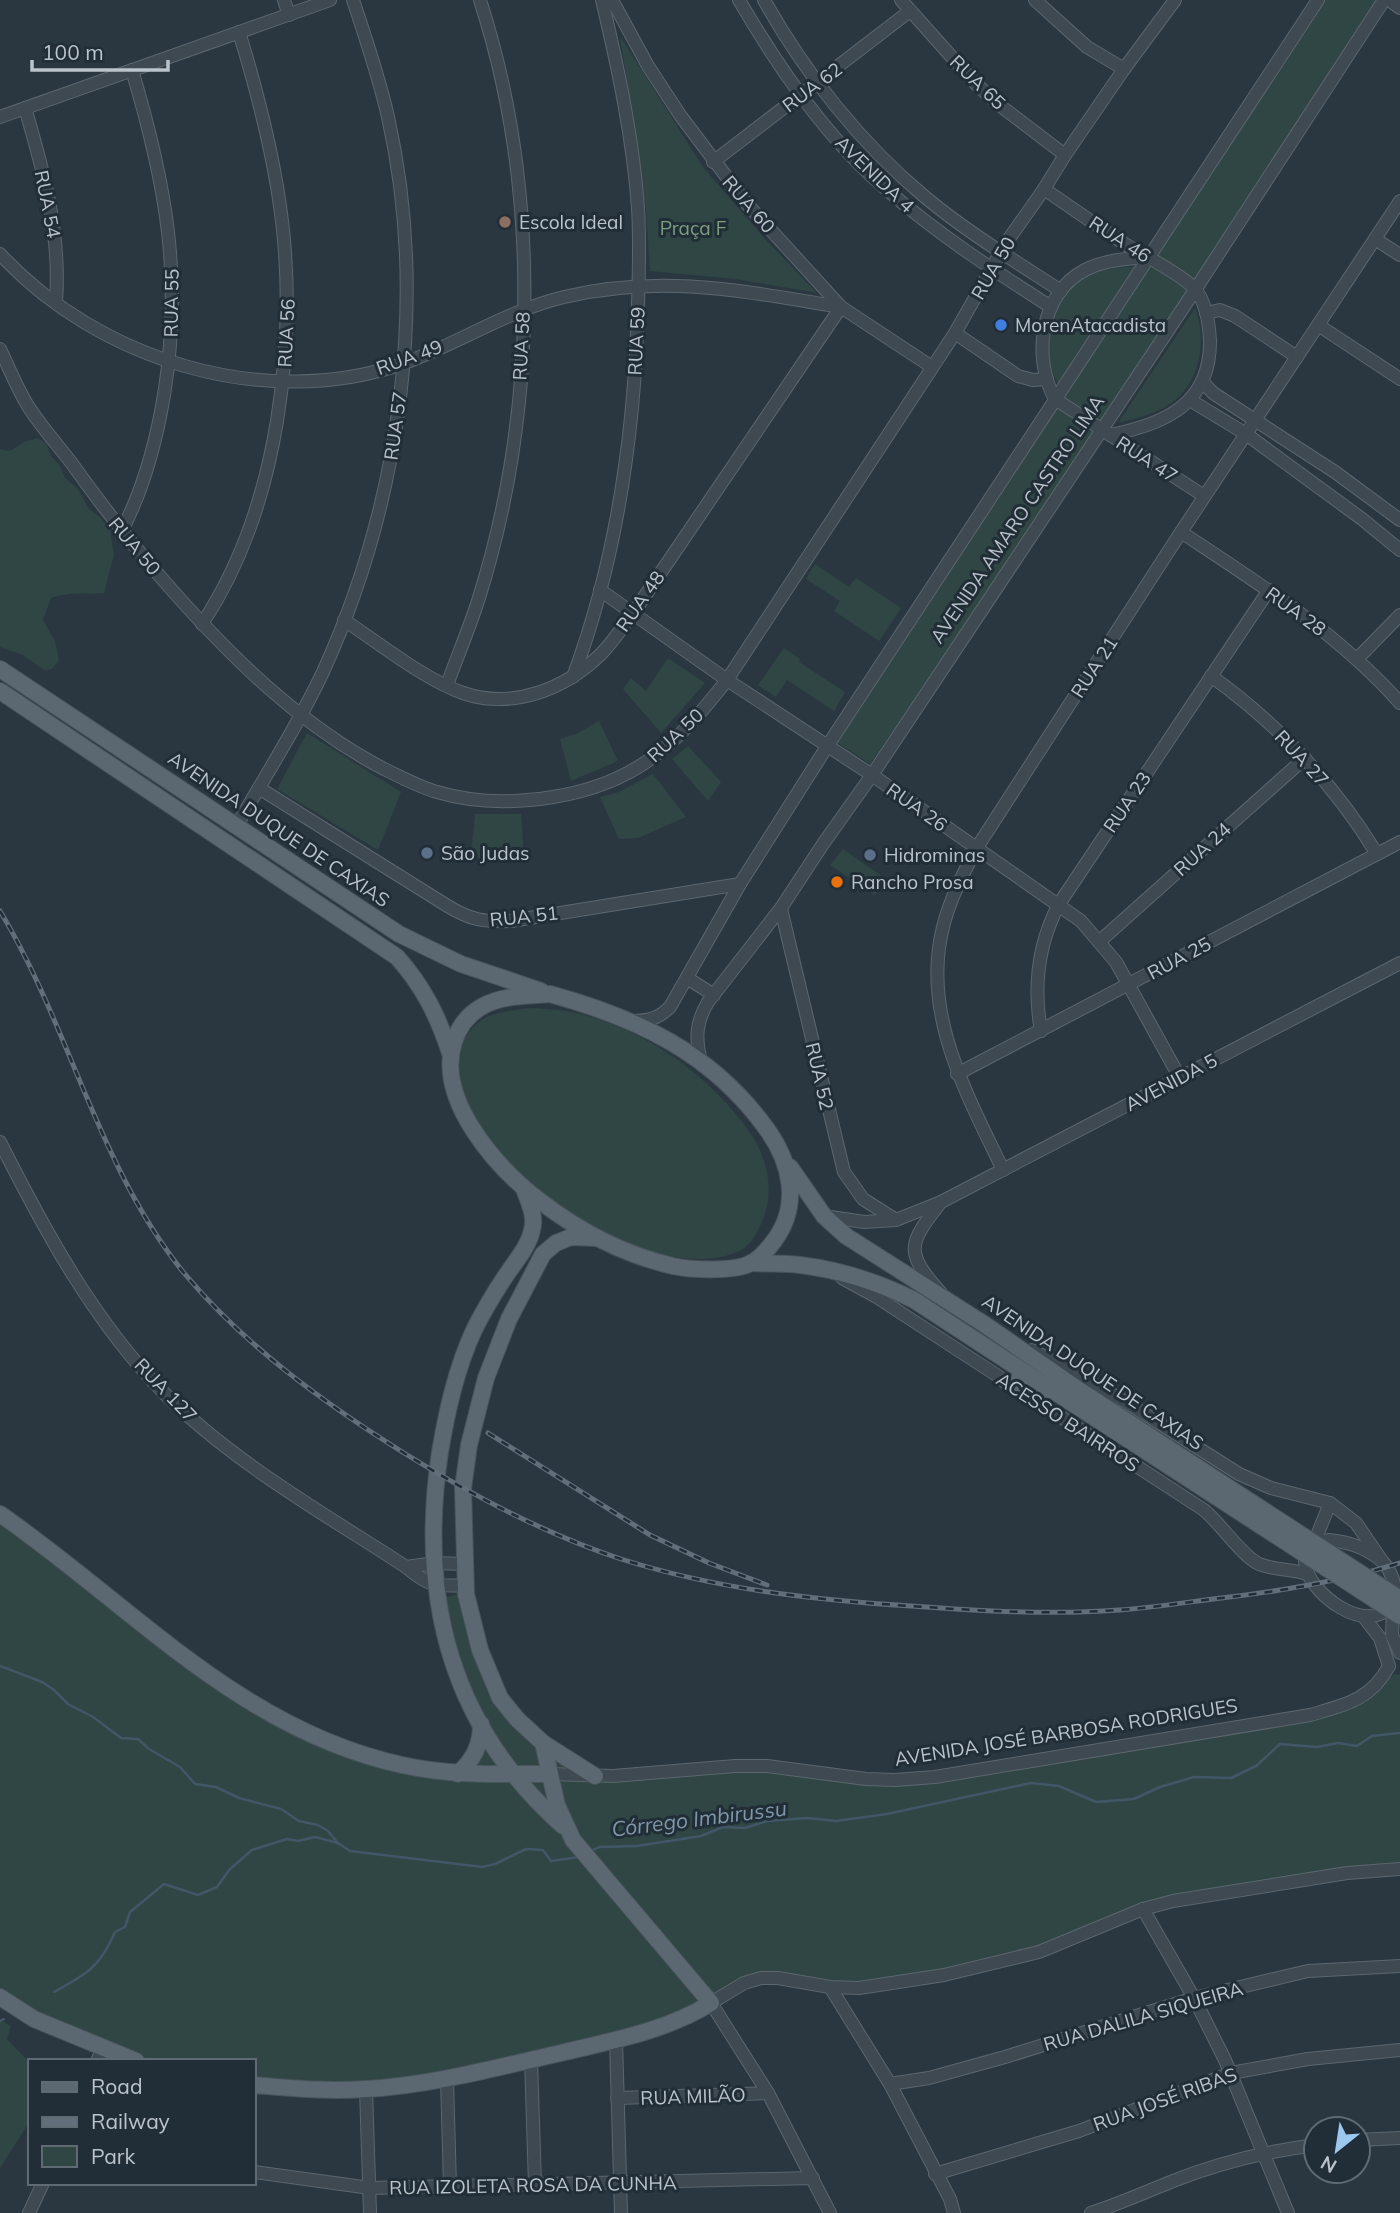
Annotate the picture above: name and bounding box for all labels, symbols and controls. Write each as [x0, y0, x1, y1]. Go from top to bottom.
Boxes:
scale bar [32, 28, 168, 72]
text: 100 m [42, 39, 104, 65]
street label: RUA 65 [945, 50, 1011, 114]
street label: RUA 62 [777, 57, 847, 117]
street label: AVENIDA 4 [830, 130, 920, 218]
street label: RUA 54 [30, 168, 66, 240]
street label: RUA 60 [717, 170, 781, 238]
place label: Escola Ideal [519, 210, 623, 234]
street label: RUA 46 [1085, 210, 1155, 268]
marker: Escola Ideal [497, 214, 513, 230]
park label: Praça F [660, 216, 727, 240]
street label: RUA 50 [965, 232, 1021, 304]
street label: RUA 55 [158, 268, 184, 338]
street label: RUA 56 [272, 298, 300, 368]
street label: RUA 59 [622, 306, 650, 376]
street label: RUA 58 [507, 311, 535, 381]
place label: MorenAtacadista [1015, 313, 1166, 337]
marker: MorenAtacadista [993, 317, 1009, 333]
street label: RUA 49 [373, 334, 445, 380]
street label: RUA 57 [378, 390, 412, 462]
street label: AVENIDA AMARO CASTRO LIMA [925, 390, 1109, 648]
street label: RUA 47 [1112, 430, 1182, 488]
street label: RUA 50 [104, 512, 166, 580]
street label: RUA 48 [610, 566, 670, 636]
street label: RUA 28 [1261, 581, 1331, 641]
street label: RUA 21 [1065, 632, 1123, 702]
street label: RUA 50 [642, 703, 708, 767]
street label: RUA 27 [1270, 725, 1334, 791]
street label: AVENIDA DUQUE DE CAXIAS [164, 746, 394, 912]
street label: RUA 23 [1098, 767, 1156, 837]
street label: RUA 26 [882, 777, 952, 837]
street label: RUA 24 [1168, 817, 1236, 881]
place label: São Judas [441, 841, 529, 865]
place label: Hidrominas [884, 843, 985, 867]
marker: São Judas [419, 845, 435, 861]
marker: Hidrominas [862, 847, 878, 863]
place label: Rancho Prosa [851, 870, 974, 894]
marker: Rancho Prosa [829, 874, 845, 890]
street label: RUA 51 [489, 900, 559, 932]
street label: RUA 25 [1143, 931, 1215, 985]
street label: RUA 52 [801, 1040, 839, 1112]
street label: AVENIDA 5 [1121, 1048, 1221, 1116]
street label: AVENIDA DUQUE DE CAXIAS [978, 1289, 1208, 1455]
street label: RUA 127 [130, 1353, 202, 1427]
street label: ACESSO BAIRROS [992, 1367, 1144, 1477]
street label: AVENIDA JOSÉ BARBOSA RODRIGUES [893, 1693, 1239, 1771]
water label: Córrego Imbirussu [610, 1794, 788, 1842]
street label: RUA DALILA SIQUEIRA [1041, 1976, 1245, 2056]
legend [28, 2059, 256, 2185]
street label: RUA JOSÉ RIBAS [1090, 2062, 1240, 2136]
text: Road [91, 2073, 142, 2099]
street label: RUA MILÃO [640, 2082, 746, 2110]
text: Railway [91, 2108, 170, 2134]
north arrow [1302, 2115, 1372, 2185]
text: Park [91, 2143, 135, 2169]
text: N [1316, 2151, 1341, 2179]
street label: RUA IZOLETA ROSA DA CUNHA [389, 2170, 677, 2200]

